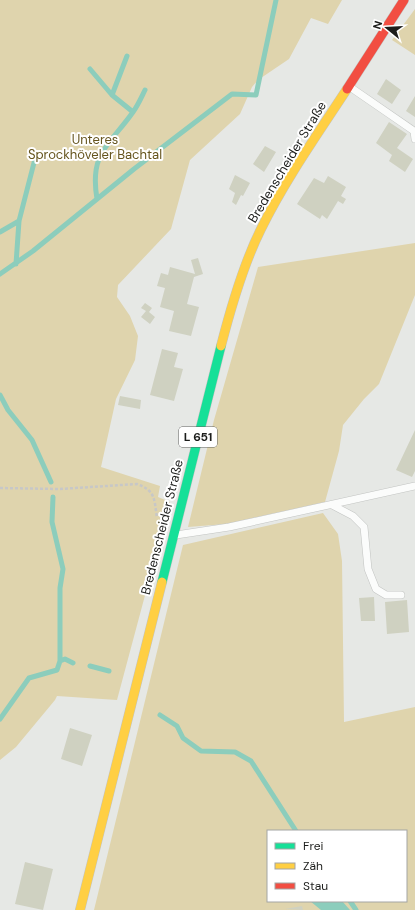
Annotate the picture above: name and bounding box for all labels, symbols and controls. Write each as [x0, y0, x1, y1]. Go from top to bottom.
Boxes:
north arrow [367, 8, 407, 48]
text: N [370, 19, 385, 31]
street label: Bredenscheider Straße [244, 98, 330, 226]
park label: Unteres Sprockhöveler Bachtal [28, 131, 162, 163]
road number: L 651 [179, 427, 217, 447]
street label: Bredenscheider Straße [137, 458, 187, 596]
legend [267, 830, 407, 902]
text: Frei [303, 838, 323, 854]
text: Zäh [303, 858, 323, 874]
text: Stau [303, 878, 328, 894]

